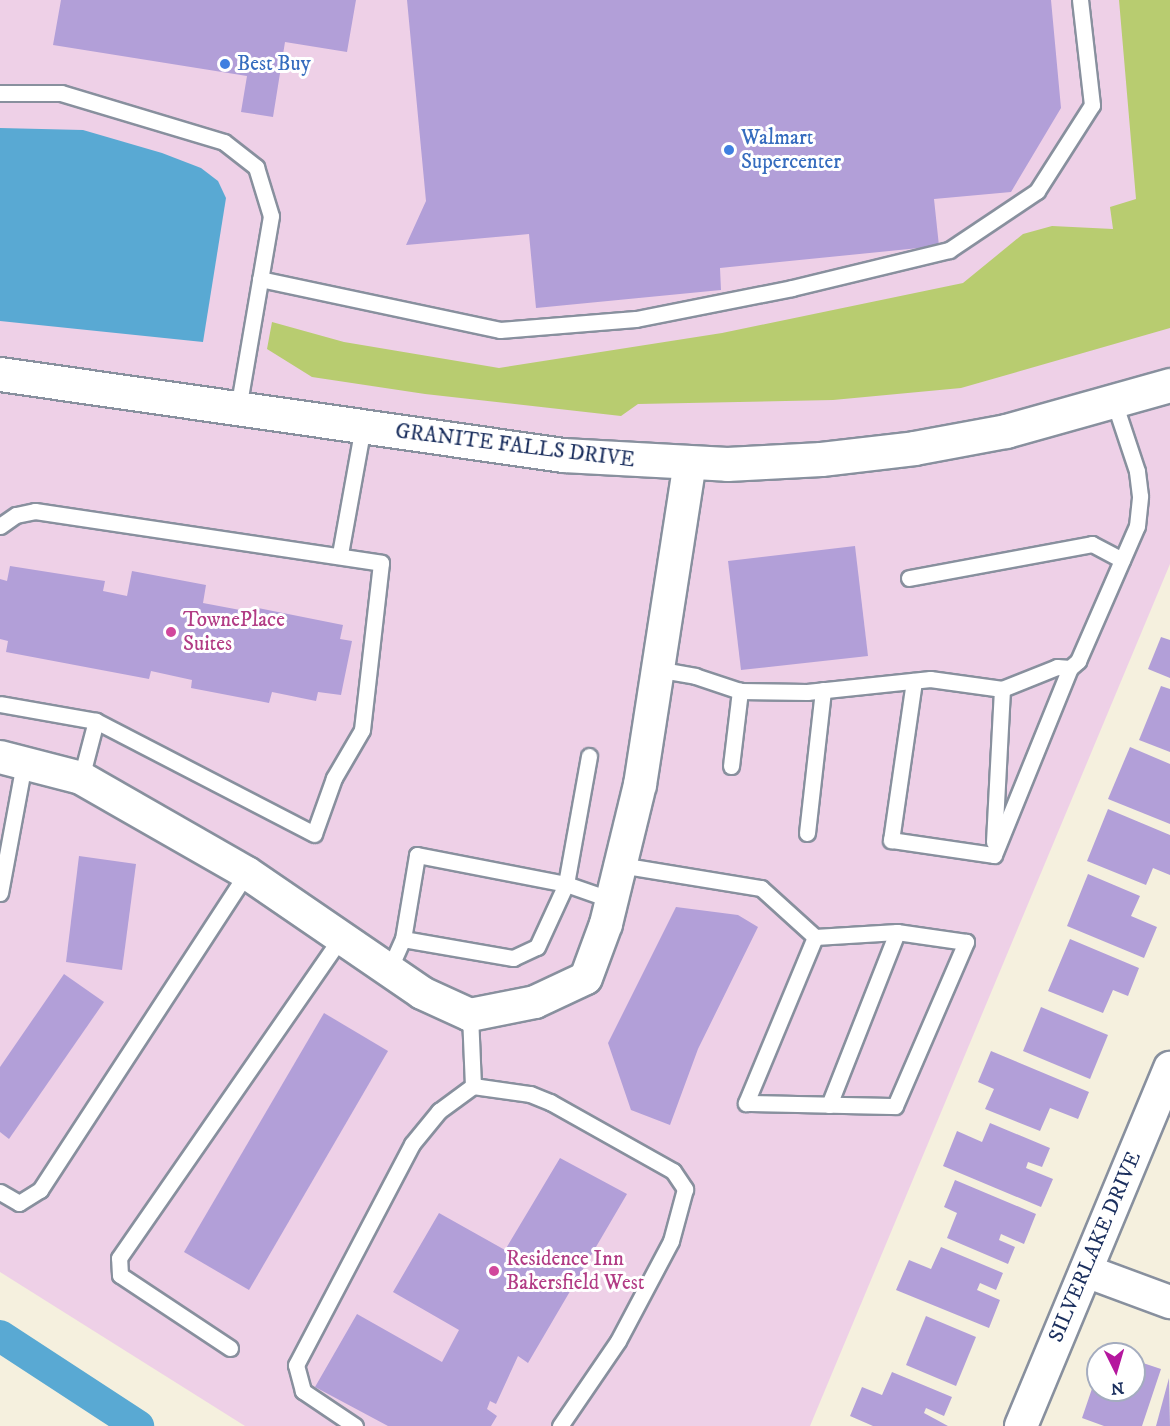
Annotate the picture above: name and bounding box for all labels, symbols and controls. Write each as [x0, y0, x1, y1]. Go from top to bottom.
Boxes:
place label: Best Buy [237, 51, 311, 77]
marker: Best Buy [218, 57, 232, 71]
place label: Walmart Supercenter [741, 125, 841, 175]
marker: Walmart Supercenter [722, 143, 736, 157]
street label: GRANITE FALLS DRIVE [394, 419, 636, 473]
place label: TownePlace Suites [183, 607, 285, 657]
marker: TownePlace Suites [164, 625, 178, 639]
street label: SILVERLAKE DRIVE [1043, 1148, 1147, 1346]
place label: Residence Inn Bakersfield West [506, 1246, 644, 1296]
marker: Residence Inn Bakersfield West [487, 1264, 501, 1278]
north arrow [1086, 1342, 1146, 1402]
text: N [1110, 1377, 1125, 1398]

